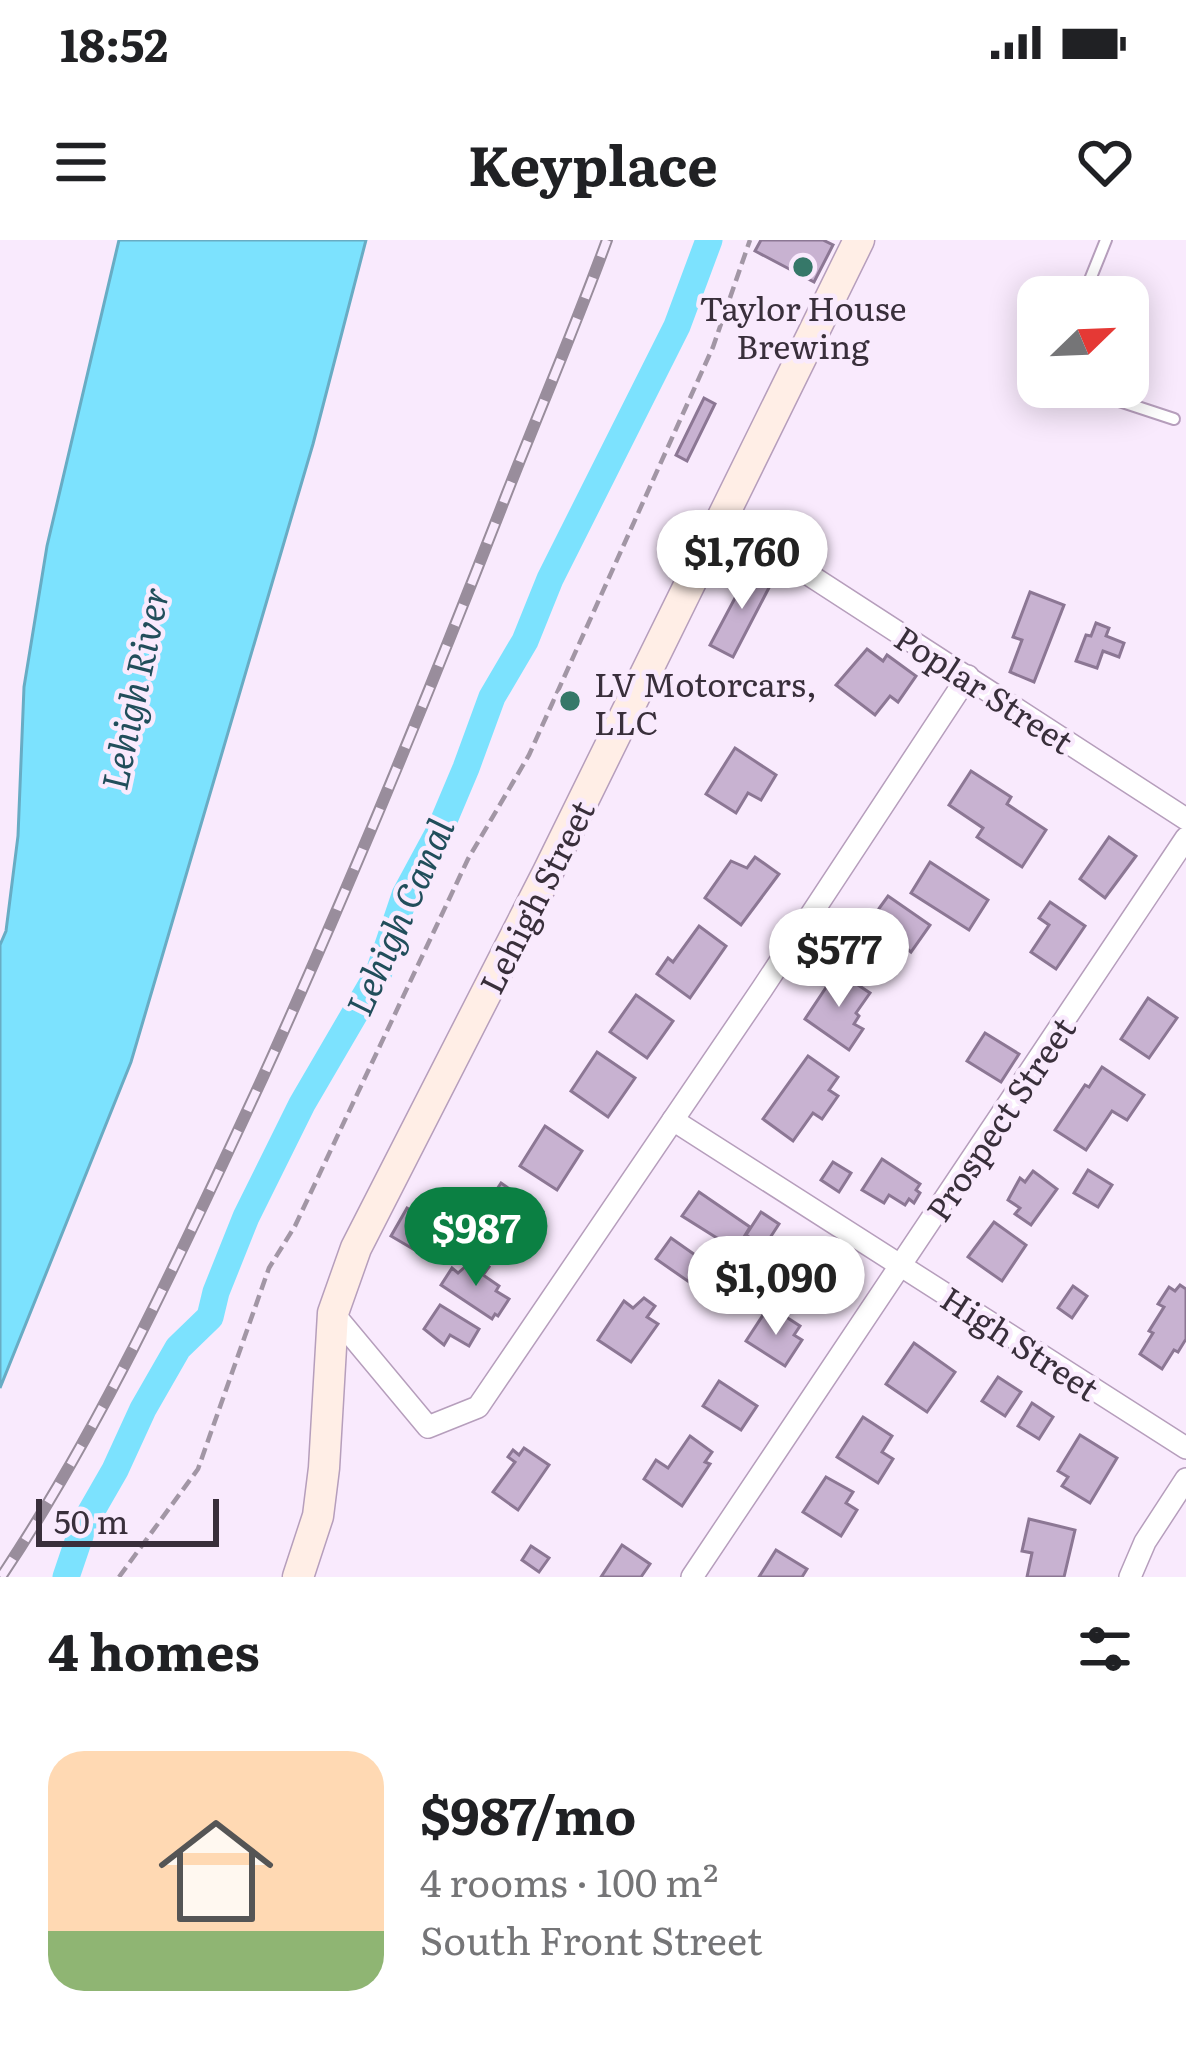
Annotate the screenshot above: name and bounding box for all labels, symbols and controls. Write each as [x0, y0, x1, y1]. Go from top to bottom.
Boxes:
text: 18:52 [60, 9, 168, 76]
text: Keyplace [468, 122, 718, 203]
icon: menu [48, 129, 114, 195]
icon: heart [1072, 129, 1138, 195]
marker: Taylor House Brewing [790, 254, 816, 280]
north arrow [1017, 276, 1149, 408]
map controls [1017, 276, 1149, 408]
place label: Taylor House Brewing [699, 282, 907, 369]
pin: $1,760 [644, 510, 840, 612]
text: $1,760 [684, 520, 800, 578]
water label: Lehigh River [86, 582, 180, 794]
street label: Poplar Street [886, 612, 1084, 764]
place label: LV Motorcars, LLC [594, 658, 817, 745]
marker: LV Motorcars, LLC [557, 688, 583, 714]
street label: Lehigh Street [465, 790, 605, 1001]
water label: Lehigh Canal [331, 808, 465, 1023]
pin: $577 [768, 908, 910, 1010]
text: $577 [796, 918, 882, 976]
street label: Prospect Street [912, 1005, 1086, 1230]
pin: $987 [405, 1187, 547, 1289]
text: $987 [431, 1197, 521, 1255]
pin: $1,090 [678, 1236, 874, 1338]
text: $1,090 [715, 1246, 837, 1304]
street label: High Street [932, 1273, 1110, 1412]
scale bar [36, 1493, 219, 1546]
text: 50 m [54, 1495, 128, 1544]
text: 4 homes [48, 1611, 260, 1687]
icon: filters [1072, 1616, 1138, 1682]
text: $987/mo [420, 1775, 636, 1851]
icon: home [144, 1799, 288, 1943]
text: 4 rooms · 100 m² [420, 1851, 718, 1909]
text: South Front Street [420, 1909, 762, 1967]

